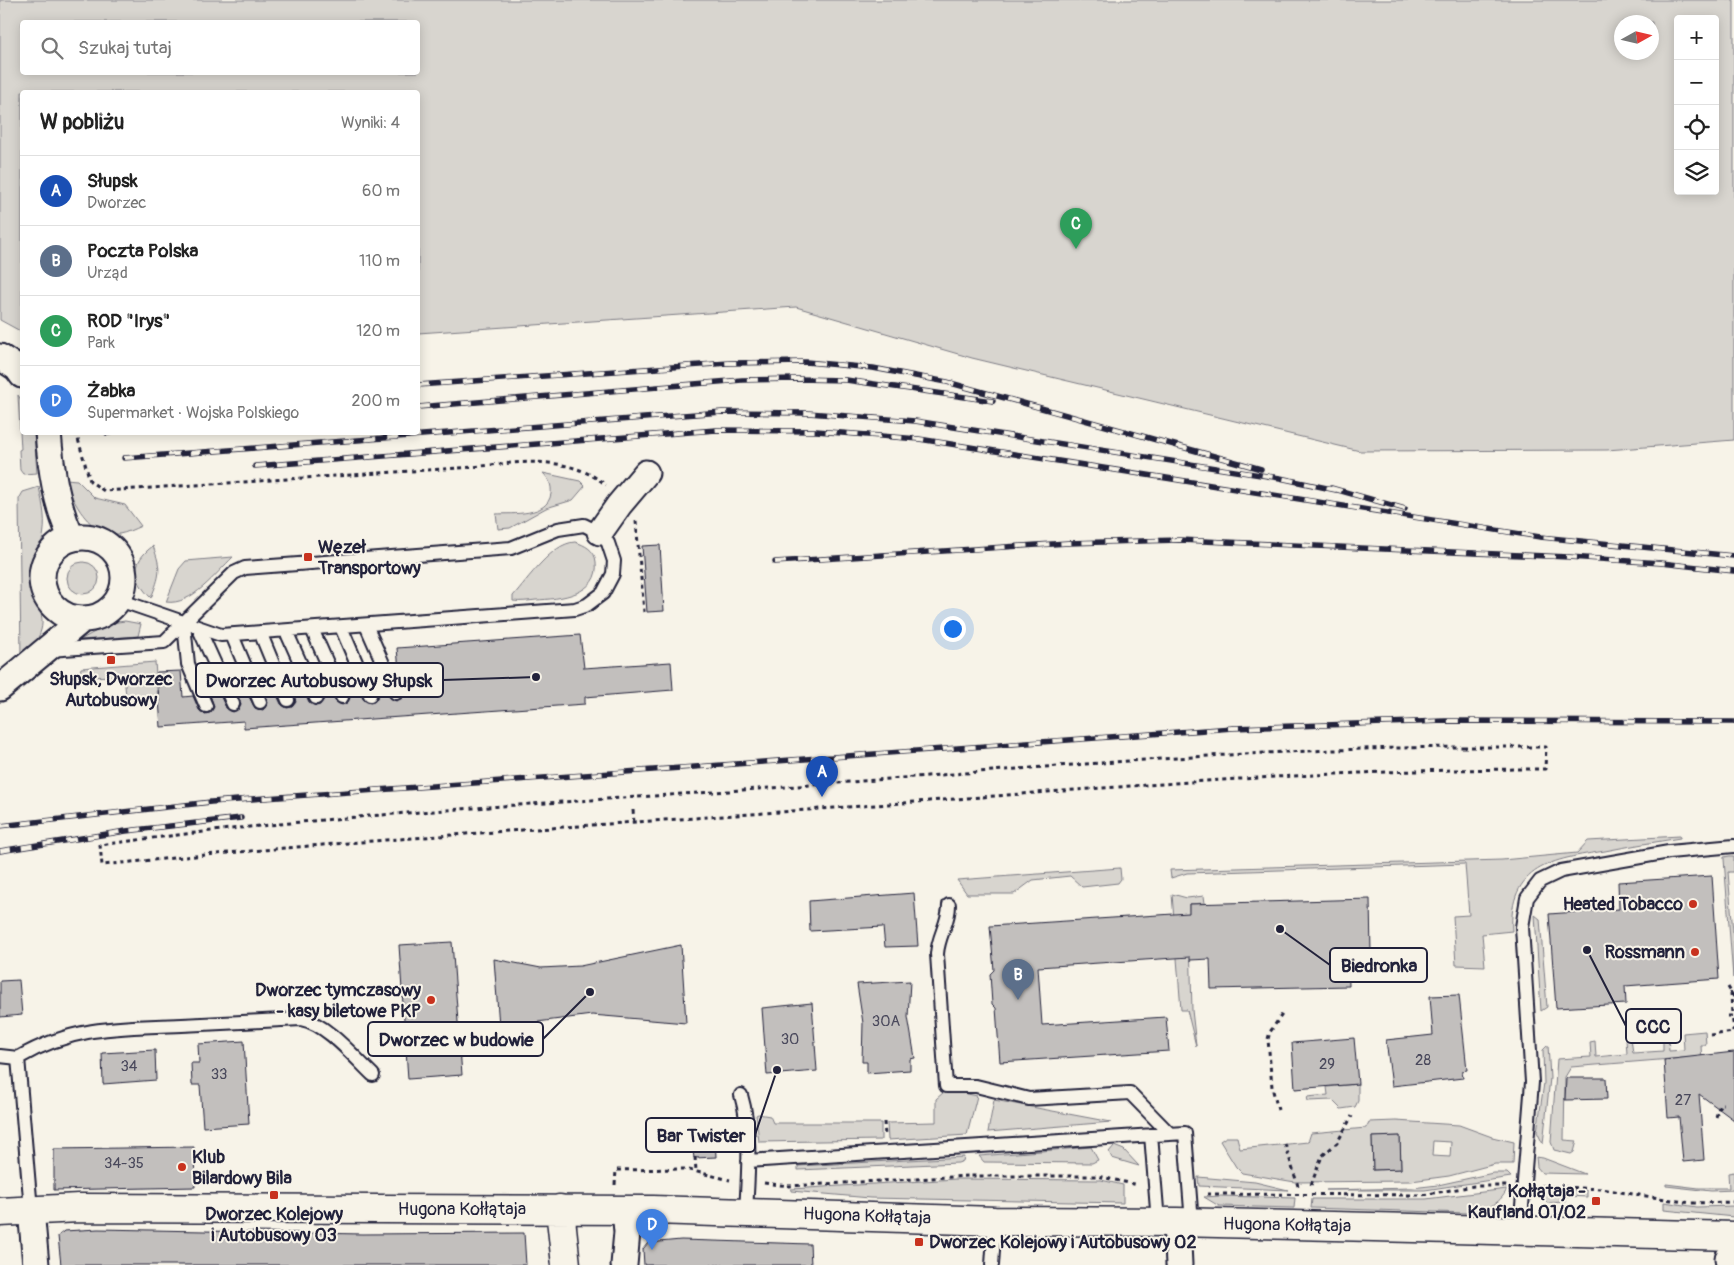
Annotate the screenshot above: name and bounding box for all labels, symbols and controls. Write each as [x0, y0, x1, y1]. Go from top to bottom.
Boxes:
north arrow [1614, 15, 1659, 60]
map controls [1674, 15, 1719, 195]
button: + [1674, 15, 1719, 60]
search box [20, 20, 420, 75]
icon: search [38, 34, 66, 62]
text: Szukaj tutaj [78, 36, 172, 60]
button: − [1674, 60, 1719, 105]
button: locate [1674, 105, 1719, 150]
text: W pobliżu [40, 109, 124, 136]
text: Wyniki: 4 [341, 113, 400, 133]
button: layers [1674, 150, 1719, 195]
text: Słupsk [87, 169, 138, 193]
text: A [51, 181, 61, 201]
text: 60 m [362, 181, 400, 201]
text: Dworzec [87, 193, 147, 213]
pin: C [1060, 208, 1092, 249]
text: Poczta Polska [87, 239, 198, 263]
text: B [51, 251, 61, 271]
text: 110 m [359, 251, 400, 271]
text: Urząd [87, 263, 128, 283]
text: ROD "Irys" [87, 309, 170, 333]
text: C [51, 321, 61, 341]
text: 120 m [356, 321, 400, 341]
text: Park [87, 333, 115, 353]
text: Żabka [87, 379, 135, 403]
text: D [51, 391, 61, 411]
text: 200 m [352, 391, 400, 411]
text: Supermarket · Wojska Polskiego [87, 403, 299, 423]
place label: Węzeł Transportowy [317, 536, 421, 580]
marker: Węzeł Transportowy [302, 551, 314, 563]
your location [940, 616, 966, 642]
marker: Słupsk, Dworzec Autobusowy [105, 654, 117, 666]
callout: Dworzec Autobusowy Słupsk [196, 663, 443, 697]
place label: Słupsk, Dworzec Autobusowy [49, 668, 173, 712]
text: Dworzec Autobusowy Słupsk [206, 669, 434, 693]
pin: A [806, 756, 838, 797]
place label: Heated Tobacco [1563, 893, 1683, 916]
marker: Heated Tobacco [1687, 898, 1699, 910]
place label: Rossmann [1605, 941, 1685, 964]
marker: Rossmann [1689, 946, 1701, 958]
callout: Biedronka [1330, 948, 1427, 982]
text: Biedronka [1341, 954, 1418, 978]
pin: B [1002, 959, 1034, 1000]
place label: Dworzec tymczasowy - kasy biletowe PKP [255, 979, 421, 1023]
marker: Dworzec tymczasowy - kasy biletowe PKP [425, 994, 437, 1006]
callout: CCC [1626, 1009, 1681, 1043]
house number: 30A [872, 1012, 900, 1031]
text: CCC [1635, 1015, 1671, 1039]
callout: Dworzec w budowie [368, 1022, 543, 1056]
text: Dworzec w budowie [378, 1028, 534, 1052]
house number: 30 [781, 1030, 799, 1049]
house number: 28 [1415, 1051, 1431, 1070]
house number: 29 [1319, 1055, 1335, 1074]
house number: 34 [120, 1057, 138, 1076]
house number: 33 [211, 1065, 227, 1084]
house number: 27 [1675, 1091, 1691, 1110]
callout: Bar Twister [646, 1118, 755, 1152]
text: Bar Twister [657, 1124, 746, 1148]
place label: Klub Bilardowy Bila [192, 1146, 292, 1190]
house number: 34-35 [104, 1154, 144, 1173]
marker: Klub Bilardowy Bila [176, 1161, 188, 1173]
place label: Kołłątaja - Kaufland 01/02 [1468, 1180, 1586, 1224]
marker: Dworzec Kolejowy i Autobusowy 03 [268, 1189, 280, 1201]
marker: Kołłątaja - Kaufland 01/02 [1590, 1195, 1602, 1207]
street label: Hugona Kołłątaja [398, 1198, 526, 1221]
street label: Hugona Kołłątaja [802, 1202, 932, 1230]
place label: Dworzec Kolejowy i Autobusowy 03 [205, 1203, 343, 1247]
pin: D [636, 1209, 668, 1250]
street label: Hugona Kołłątaja [1223, 1212, 1351, 1238]
place label: Dworzec Kolejowy i Autobusowy 02 [929, 1231, 1196, 1254]
marker: Dworzec Kolejowy i Autobusowy 02 [913, 1236, 925, 1248]

